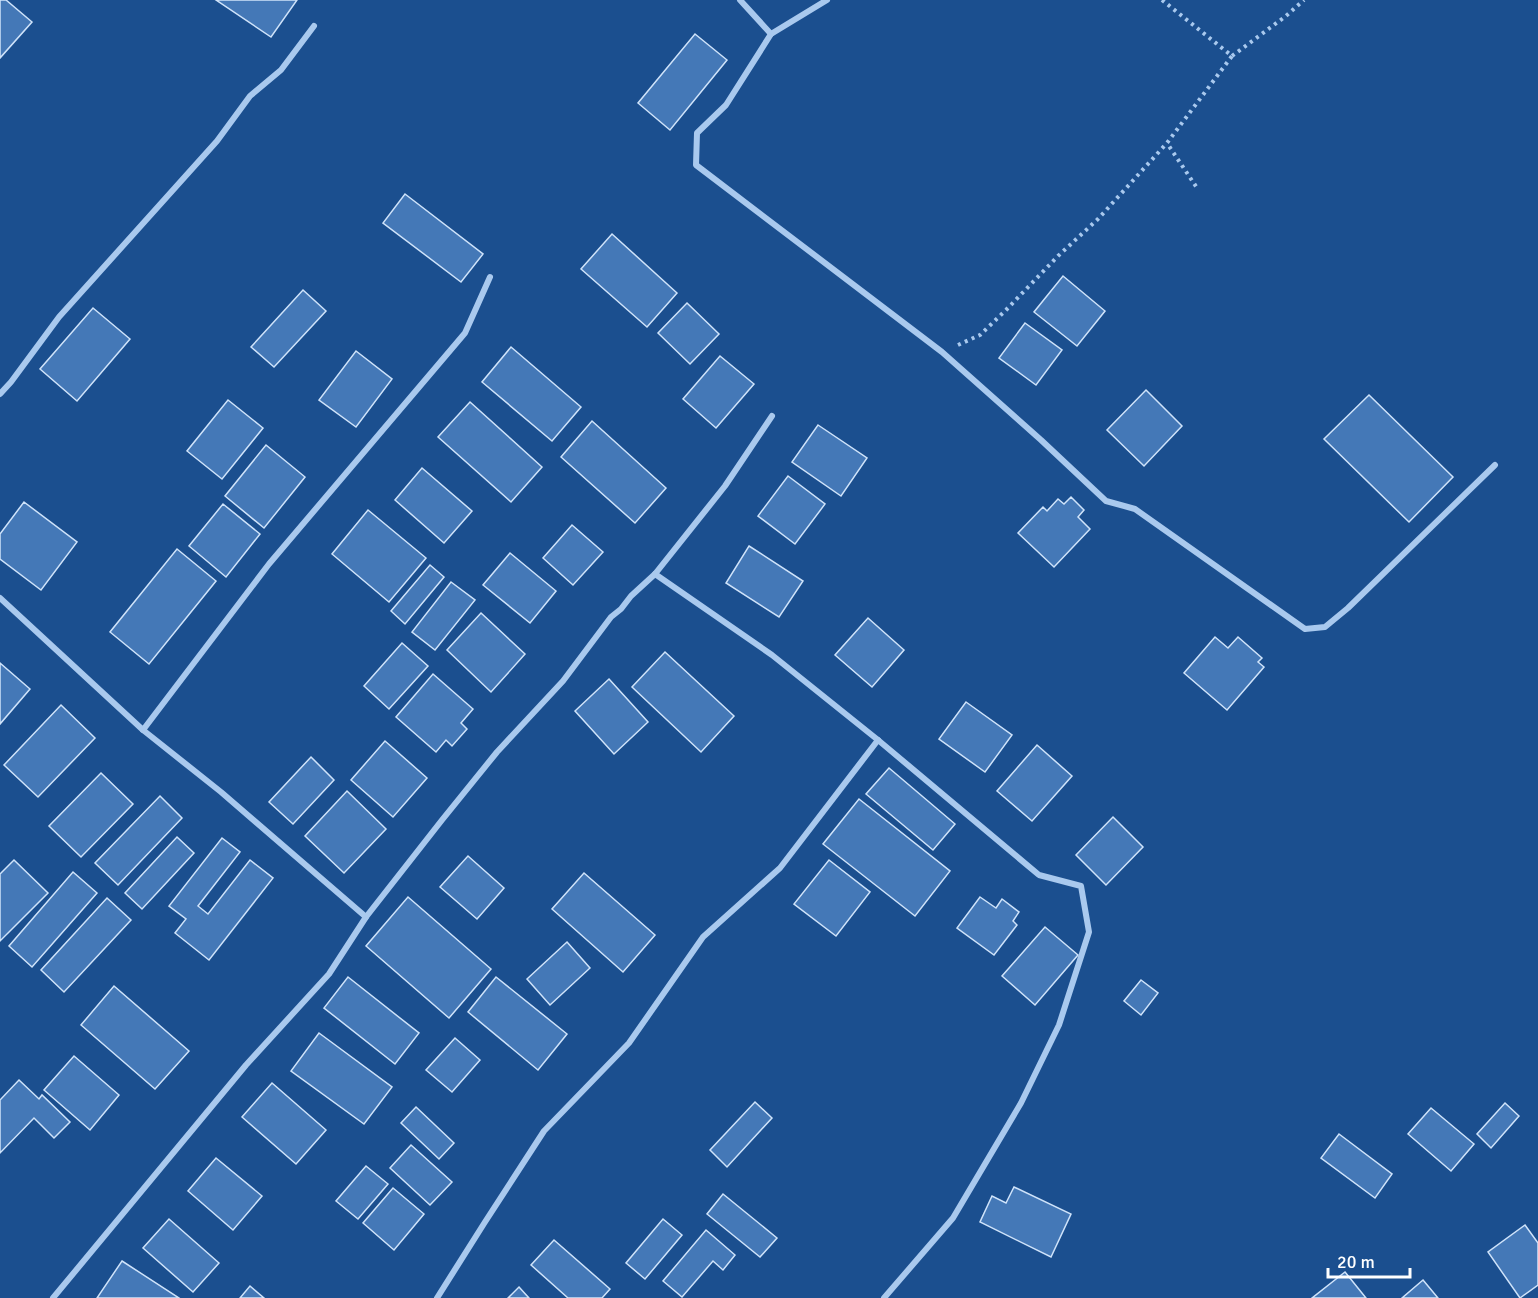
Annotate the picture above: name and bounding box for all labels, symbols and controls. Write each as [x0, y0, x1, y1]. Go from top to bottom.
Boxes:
scale bar [1328, 1241, 1410, 1279]
text: 20 m [1337, 1251, 1375, 1273]

